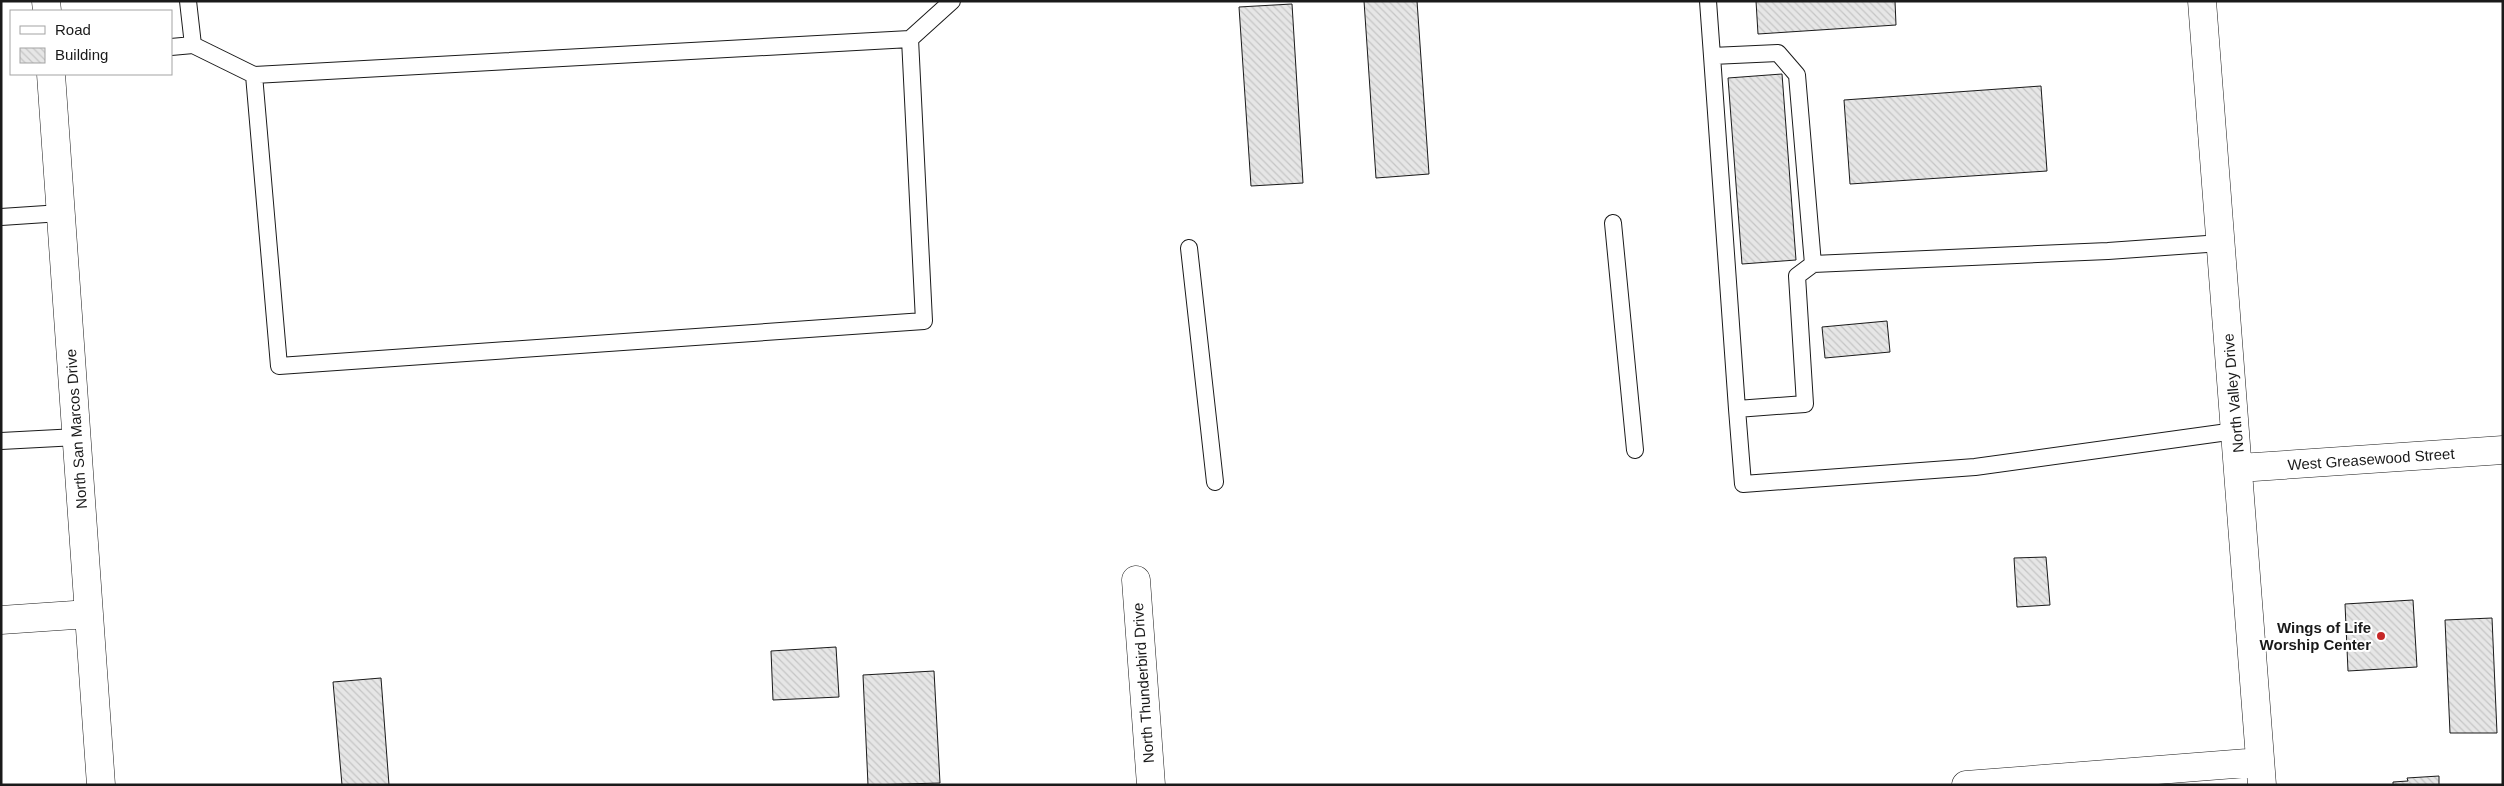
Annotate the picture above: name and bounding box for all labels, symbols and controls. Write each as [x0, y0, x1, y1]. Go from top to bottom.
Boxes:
legend [10, 10, 172, 75]
text: Road [55, 21, 91, 38]
text: Building [55, 46, 108, 63]
street label: North Valley Drive [2219, 333, 2247, 453]
street label: North San Marcos Drive [62, 349, 90, 509]
street label: West Greasewood Street [2287, 445, 2456, 473]
street label: North Thunderbird Drive [1129, 602, 1157, 764]
place label: Wings of Life Worship Center [2260, 619, 2371, 653]
marker: Wings of Life Worship Center [2375, 630, 2387, 642]

